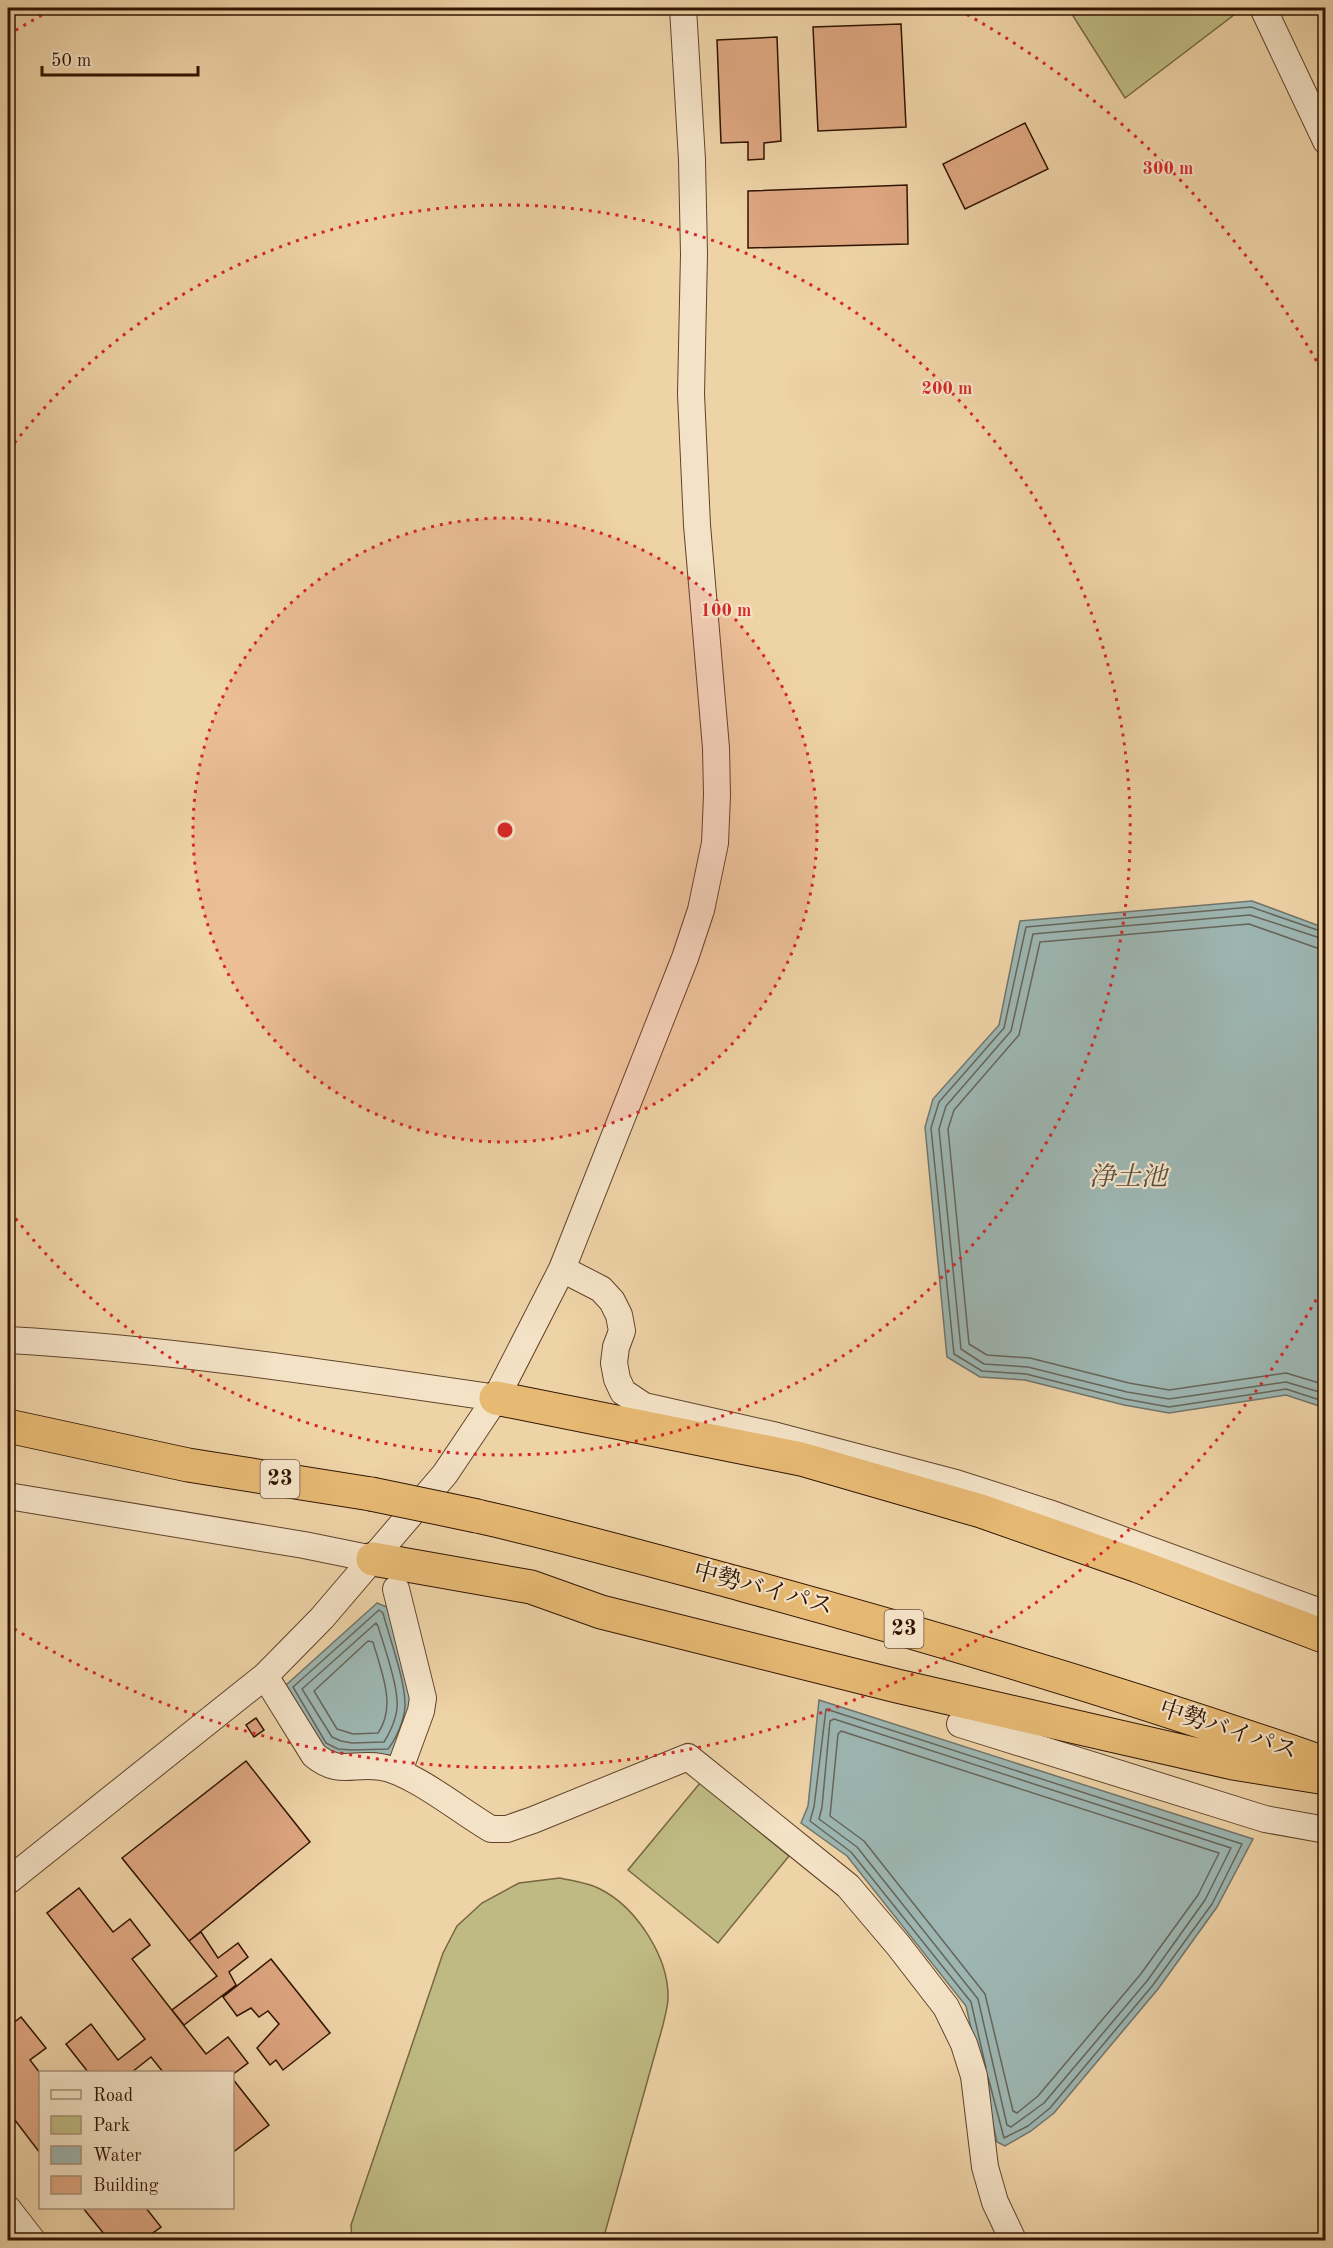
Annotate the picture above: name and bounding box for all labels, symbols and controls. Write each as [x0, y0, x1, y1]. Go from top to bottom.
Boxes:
scale bar [42, 39, 198, 77]
text: 50 m [51, 52, 91, 70]
text: 300 m [1143, 160, 1193, 178]
text: 200 m [922, 380, 972, 398]
text: 100 m [701, 602, 751, 620]
centre of rings [495, 820, 515, 840]
water label: 浄土池 [1089, 1163, 1170, 1191]
road number: 23 [260, 1460, 300, 1498]
street label: 中勢バイパス [691, 1557, 836, 1620]
road number: 23 [884, 1610, 924, 1648]
street label: 中勢バイパス [1156, 1695, 1301, 1765]
legend [39, 2071, 234, 2209]
text: Road [93, 2087, 133, 2105]
text: Park [93, 2117, 130, 2135]
text: Water [93, 2147, 142, 2165]
text: Building [93, 2177, 159, 2195]

